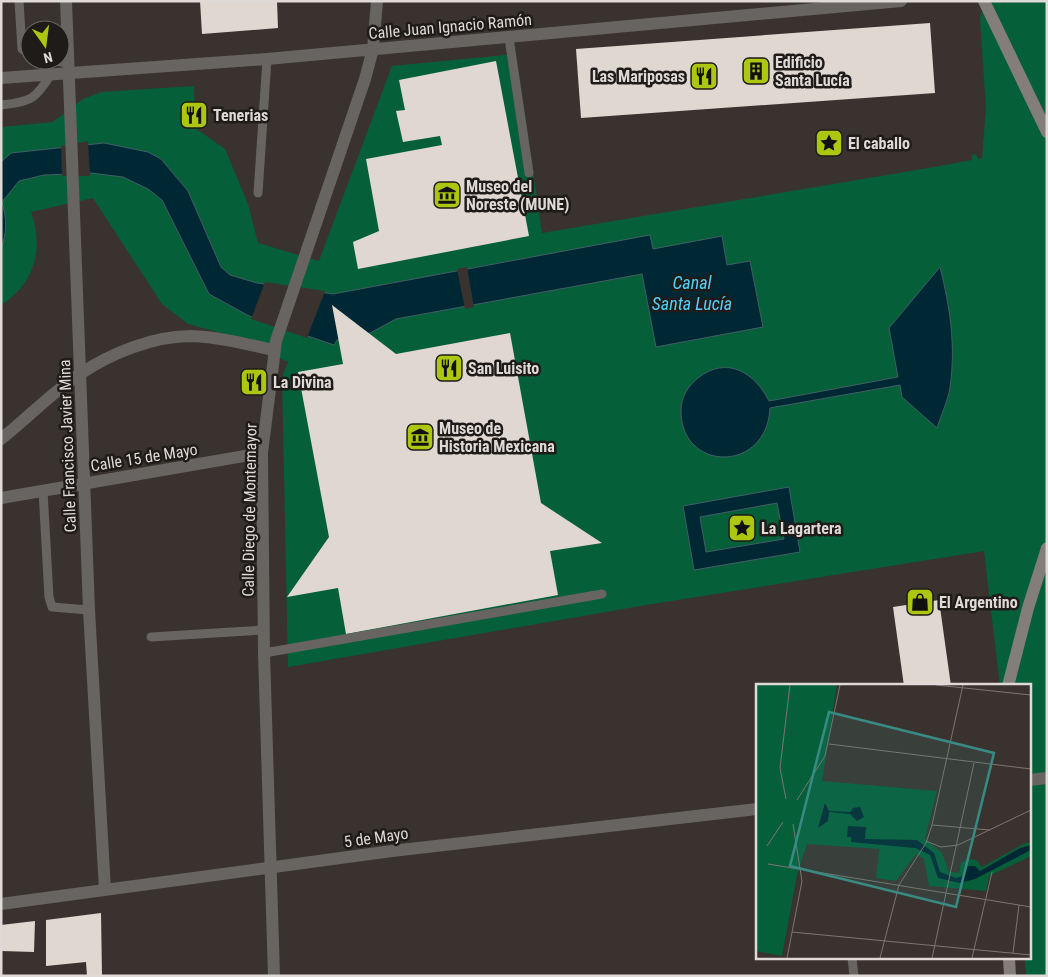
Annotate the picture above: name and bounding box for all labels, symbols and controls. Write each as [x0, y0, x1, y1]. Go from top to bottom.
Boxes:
street label: Calle Juan Ignacio Ramón [368, 10, 532, 43]
north arrow [20, 20, 70, 70]
text: N [42, 49, 54, 66]
place label: Edificio Santa Lucía [775, 53, 850, 90]
building icon: Edificio Santa Lucía [741, 56, 771, 86]
restaurant icon: Las Mariposas [689, 61, 719, 91]
place label: Las Mariposas [592, 67, 685, 86]
restaurant icon: Tenerias [179, 100, 209, 130]
place label: Tenerias [213, 106, 268, 125]
place icon: El caballo [814, 128, 844, 158]
place label: El caballo [848, 134, 910, 153]
place label: Museo del Noreste (MUNE) [466, 177, 569, 214]
museum icon: Museo del Noreste (MUNE) [432, 180, 462, 210]
water label: Canal Santa Lucía [652, 272, 732, 314]
restaurant icon: San Luisito [434, 353, 464, 383]
street label: Calle Francisco Javier Mina [55, 359, 80, 533]
place label: San Luisito [468, 359, 539, 378]
restaurant icon: La Divina [239, 367, 269, 397]
place label: La Divina [273, 373, 332, 392]
place label: Museo de Historia Mexicana [439, 419, 555, 456]
museum icon: Museo de Historia Mexicana [405, 422, 435, 452]
street label: Calle Diego de Montemayor [238, 423, 261, 597]
street label: Calle 15 de Mayo [89, 440, 199, 475]
place icon: La Lagartera [727, 513, 757, 543]
place label: La Lagartera [761, 519, 842, 538]
shop icon: El Argentino [905, 587, 935, 617]
place label: El Argentino [939, 593, 1018, 612]
inset map [756, 684, 1030, 960]
street label: 5 de Mayo [343, 824, 410, 851]

